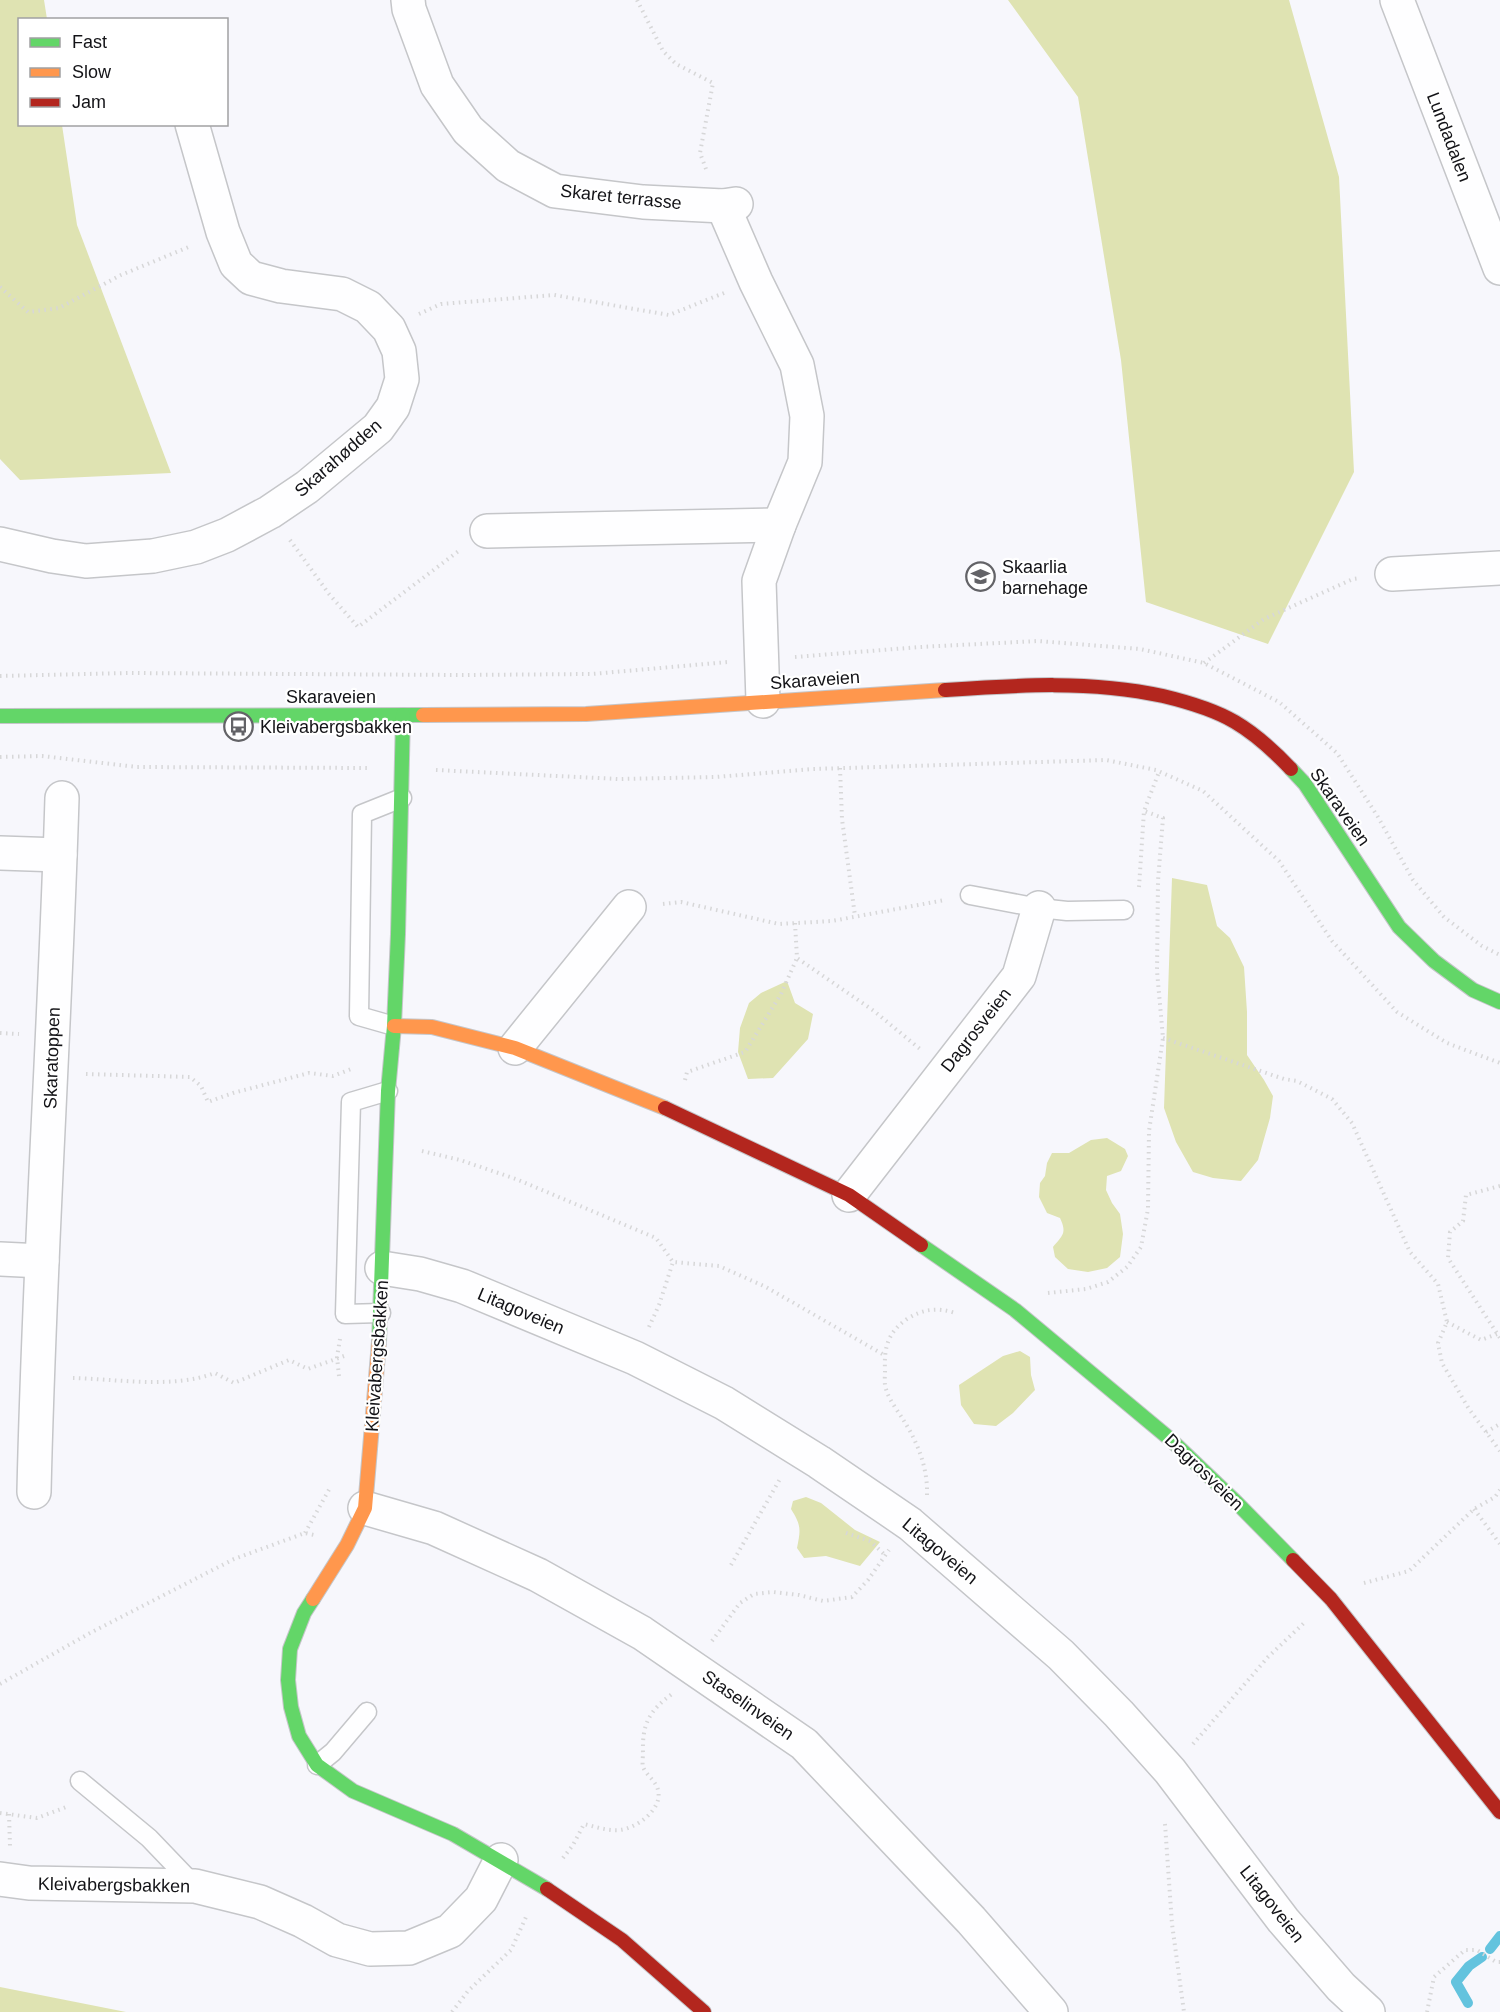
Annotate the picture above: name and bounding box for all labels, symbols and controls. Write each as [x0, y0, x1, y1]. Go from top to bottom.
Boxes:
legend [18, 18, 228, 126]
text: Fast [72, 32, 107, 52]
text: Slow [72, 62, 112, 82]
street label: Lundadalen [1423, 89, 1475, 185]
text: Jam [72, 92, 106, 112]
street label: Skaret terrasse [559, 181, 683, 213]
street label: Skarahødden [291, 415, 385, 501]
place label: Skaarlia barnehage [1002, 557, 1088, 598]
school or university icon: Skaarlia barnehage [965, 561, 997, 593]
street label: Skaraveien [769, 667, 861, 693]
street label: Skaraveien [286, 687, 376, 707]
bus stop icon: Kleivabergsbakken [223, 711, 255, 743]
place label: Kleivabergsbakken [260, 717, 412, 737]
street label: Skaraveien [1306, 764, 1374, 850]
street label: Dagrosveien [937, 984, 1015, 1076]
street label: Skaratoppen [40, 1007, 64, 1109]
street label: Kleivabergsbakken [362, 1279, 392, 1433]
street label: Litagoveien [475, 1284, 567, 1338]
street label: Dagrosveien [1161, 1430, 1247, 1514]
street label: Litagoveien [898, 1514, 982, 1588]
street label: Staselinveien [698, 1666, 798, 1744]
street label: Litagoveien [1236, 1862, 1308, 1946]
street label: Kleivabergsbakken [38, 1874, 190, 1896]

